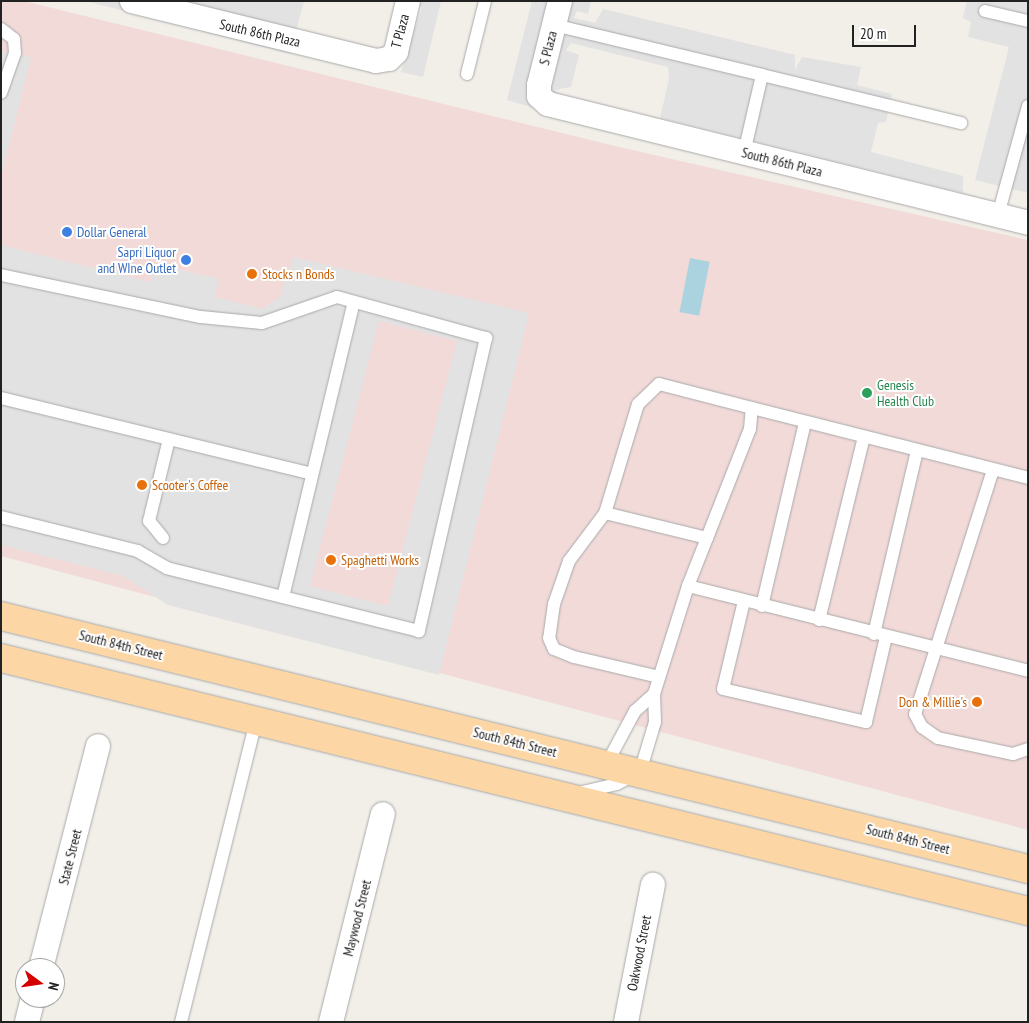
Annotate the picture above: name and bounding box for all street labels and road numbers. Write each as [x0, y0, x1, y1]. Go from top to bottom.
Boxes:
street label: T Plaza [387, 12, 413, 50]
street label: South 86th Plaza [218, 16, 302, 50]
street label: S Plaza [536, 29, 560, 67]
street label: South 86th Plaza [740, 144, 824, 180]
street label: South 84th Street [77, 626, 165, 664]
street label: South 84th Street [471, 723, 559, 761]
street label: South 84th Street [864, 820, 952, 858]
street label: State Street [55, 827, 85, 887]
street label: Maywood Street [339, 878, 375, 958]
street label: Oakwood Street [623, 914, 655, 992]

